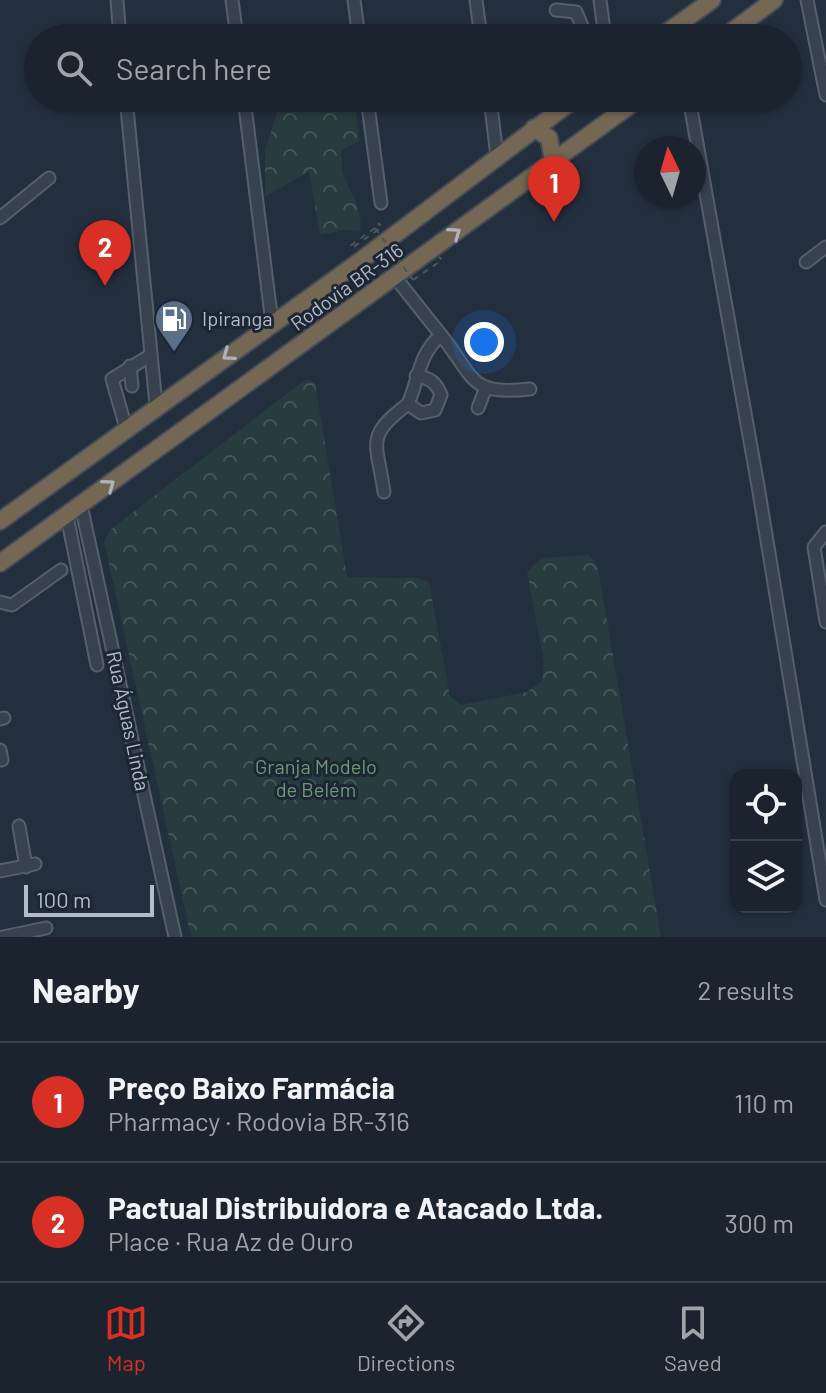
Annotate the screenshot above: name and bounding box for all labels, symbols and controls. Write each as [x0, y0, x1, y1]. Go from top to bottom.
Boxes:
search box [24, 24, 802, 112]
icon: search [52, 46, 96, 90]
text: Search here [116, 50, 272, 86]
north arrow [634, 136, 706, 208]
pin: 1 [528, 156, 580, 222]
pin: 2 [79, 220, 131, 286]
one-way arrow [446, 228, 460, 243]
street label: Rodovia BR-316 [285, 237, 407, 335]
fuel station icon: Ipiranga [153, 298, 195, 353]
place label: Ipiranga [202, 306, 272, 330]
your location [464, 322, 504, 362]
one-way arrow [222, 345, 236, 360]
one-way arrow [100, 480, 114, 495]
street label: Rua Águas Linda [102, 649, 156, 793]
park label: Granja Modelo de Belém [255, 754, 377, 801]
map controls [730, 769, 802, 913]
button: locate [730, 769, 802, 841]
button: layers [730, 841, 802, 913]
scale bar [24, 881, 154, 917]
text: 100 m [36, 886, 91, 912]
text: Nearby [32, 969, 140, 1010]
text: 2 results [698, 974, 794, 1005]
text: Preço Baixo Farmácia [108, 1069, 395, 1105]
text: 1 [53, 1087, 63, 1118]
text: 110 m [734, 1087, 794, 1118]
text: Pharmacy · Rodovia BR-316 [108, 1105, 410, 1136]
text: Pactual Distribuidora e Atacado Ltda. [108, 1189, 603, 1225]
text: 2 [51, 1207, 65, 1238]
text: 300 m [725, 1207, 794, 1238]
text: Place · Rua Az de Ouro [108, 1225, 354, 1256]
tab: Map [104, 1301, 148, 1375]
tab: Directions [357, 1301, 455, 1375]
tab: Saved [664, 1301, 722, 1375]

